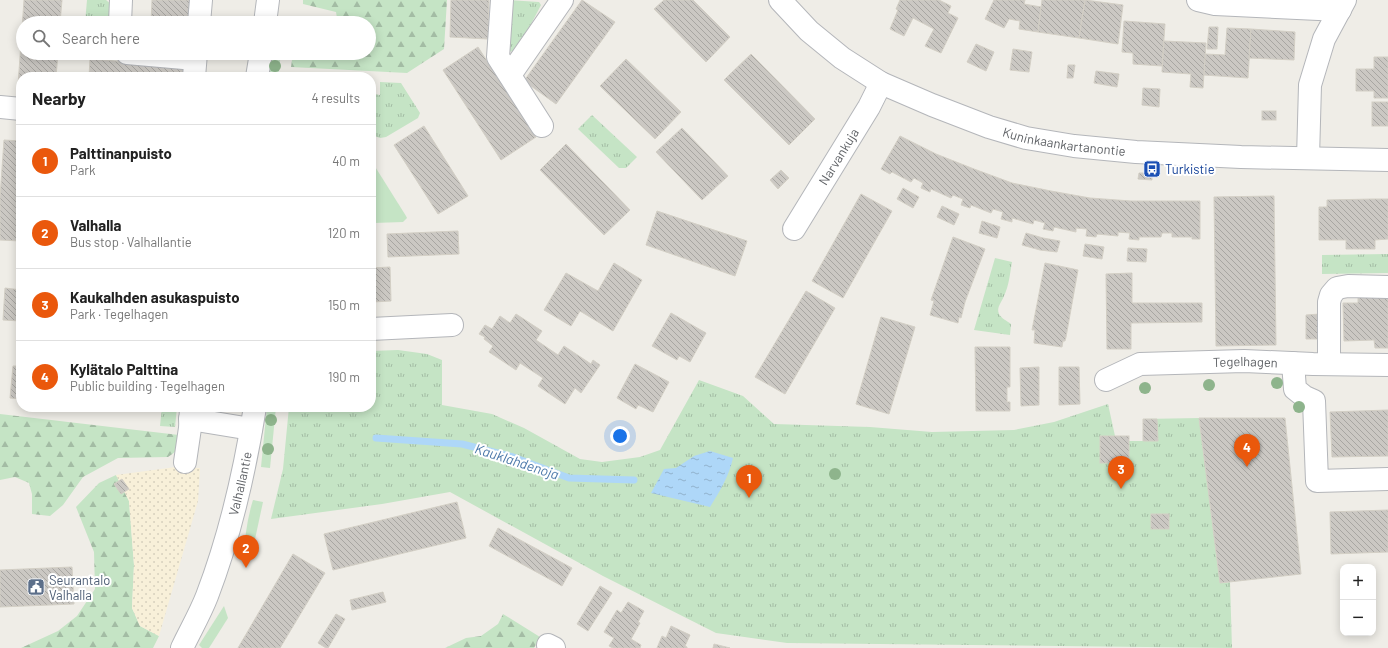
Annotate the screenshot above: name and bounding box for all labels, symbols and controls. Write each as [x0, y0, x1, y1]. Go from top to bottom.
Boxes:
search box [16, 16, 376, 60]
icon: search [30, 27, 52, 49]
text: Search here [62, 29, 140, 47]
text: Nearby [32, 88, 86, 108]
text: 4 results [312, 90, 360, 106]
street label: Kuninkaankartanontie [1001, 124, 1126, 159]
street label: Narvankuja [815, 125, 862, 188]
text: Palttinanpuisto [70, 144, 172, 162]
text: 1 [43, 153, 47, 169]
text: 40 m [332, 153, 360, 169]
bus stop icon: Turkistie [1142, 159, 1162, 179]
place label: Turkistie [1165, 161, 1215, 177]
text: Park [70, 162, 96, 178]
text: Valhalla [70, 216, 121, 234]
text: 2 [41, 225, 49, 241]
text: 120 m [328, 225, 360, 241]
text: Bus stop · Valhallantie [70, 234, 192, 250]
text: Kaukalhden asukaspuisto [70, 288, 240, 306]
text: 3 [41, 297, 49, 313]
text: 150 m [328, 297, 360, 313]
text: Park · Tegelhagen [70, 306, 168, 322]
street label: Tegelhagen [1213, 353, 1278, 370]
text: Kylätalo Palttina [70, 360, 178, 378]
text: 4 [41, 369, 49, 385]
text: 190 m [328, 369, 360, 385]
text: Public building · Tegelhagen [70, 378, 225, 394]
your location [610, 426, 630, 446]
pin: 4 [1234, 434, 1260, 467]
water label: Kauklahdenoja [473, 439, 561, 483]
street label: Valhallantie [225, 450, 255, 517]
pin: 3 [1108, 456, 1134, 489]
pin: 1 [736, 465, 762, 498]
pin: 2 [233, 535, 259, 568]
map controls [1340, 564, 1376, 636]
button: + [1340, 564, 1376, 600]
place label: Seurantalo Valhalla [49, 572, 110, 603]
public building icon: Seurantalo Valhalla [26, 577, 46, 597]
button: − [1340, 600, 1376, 636]

